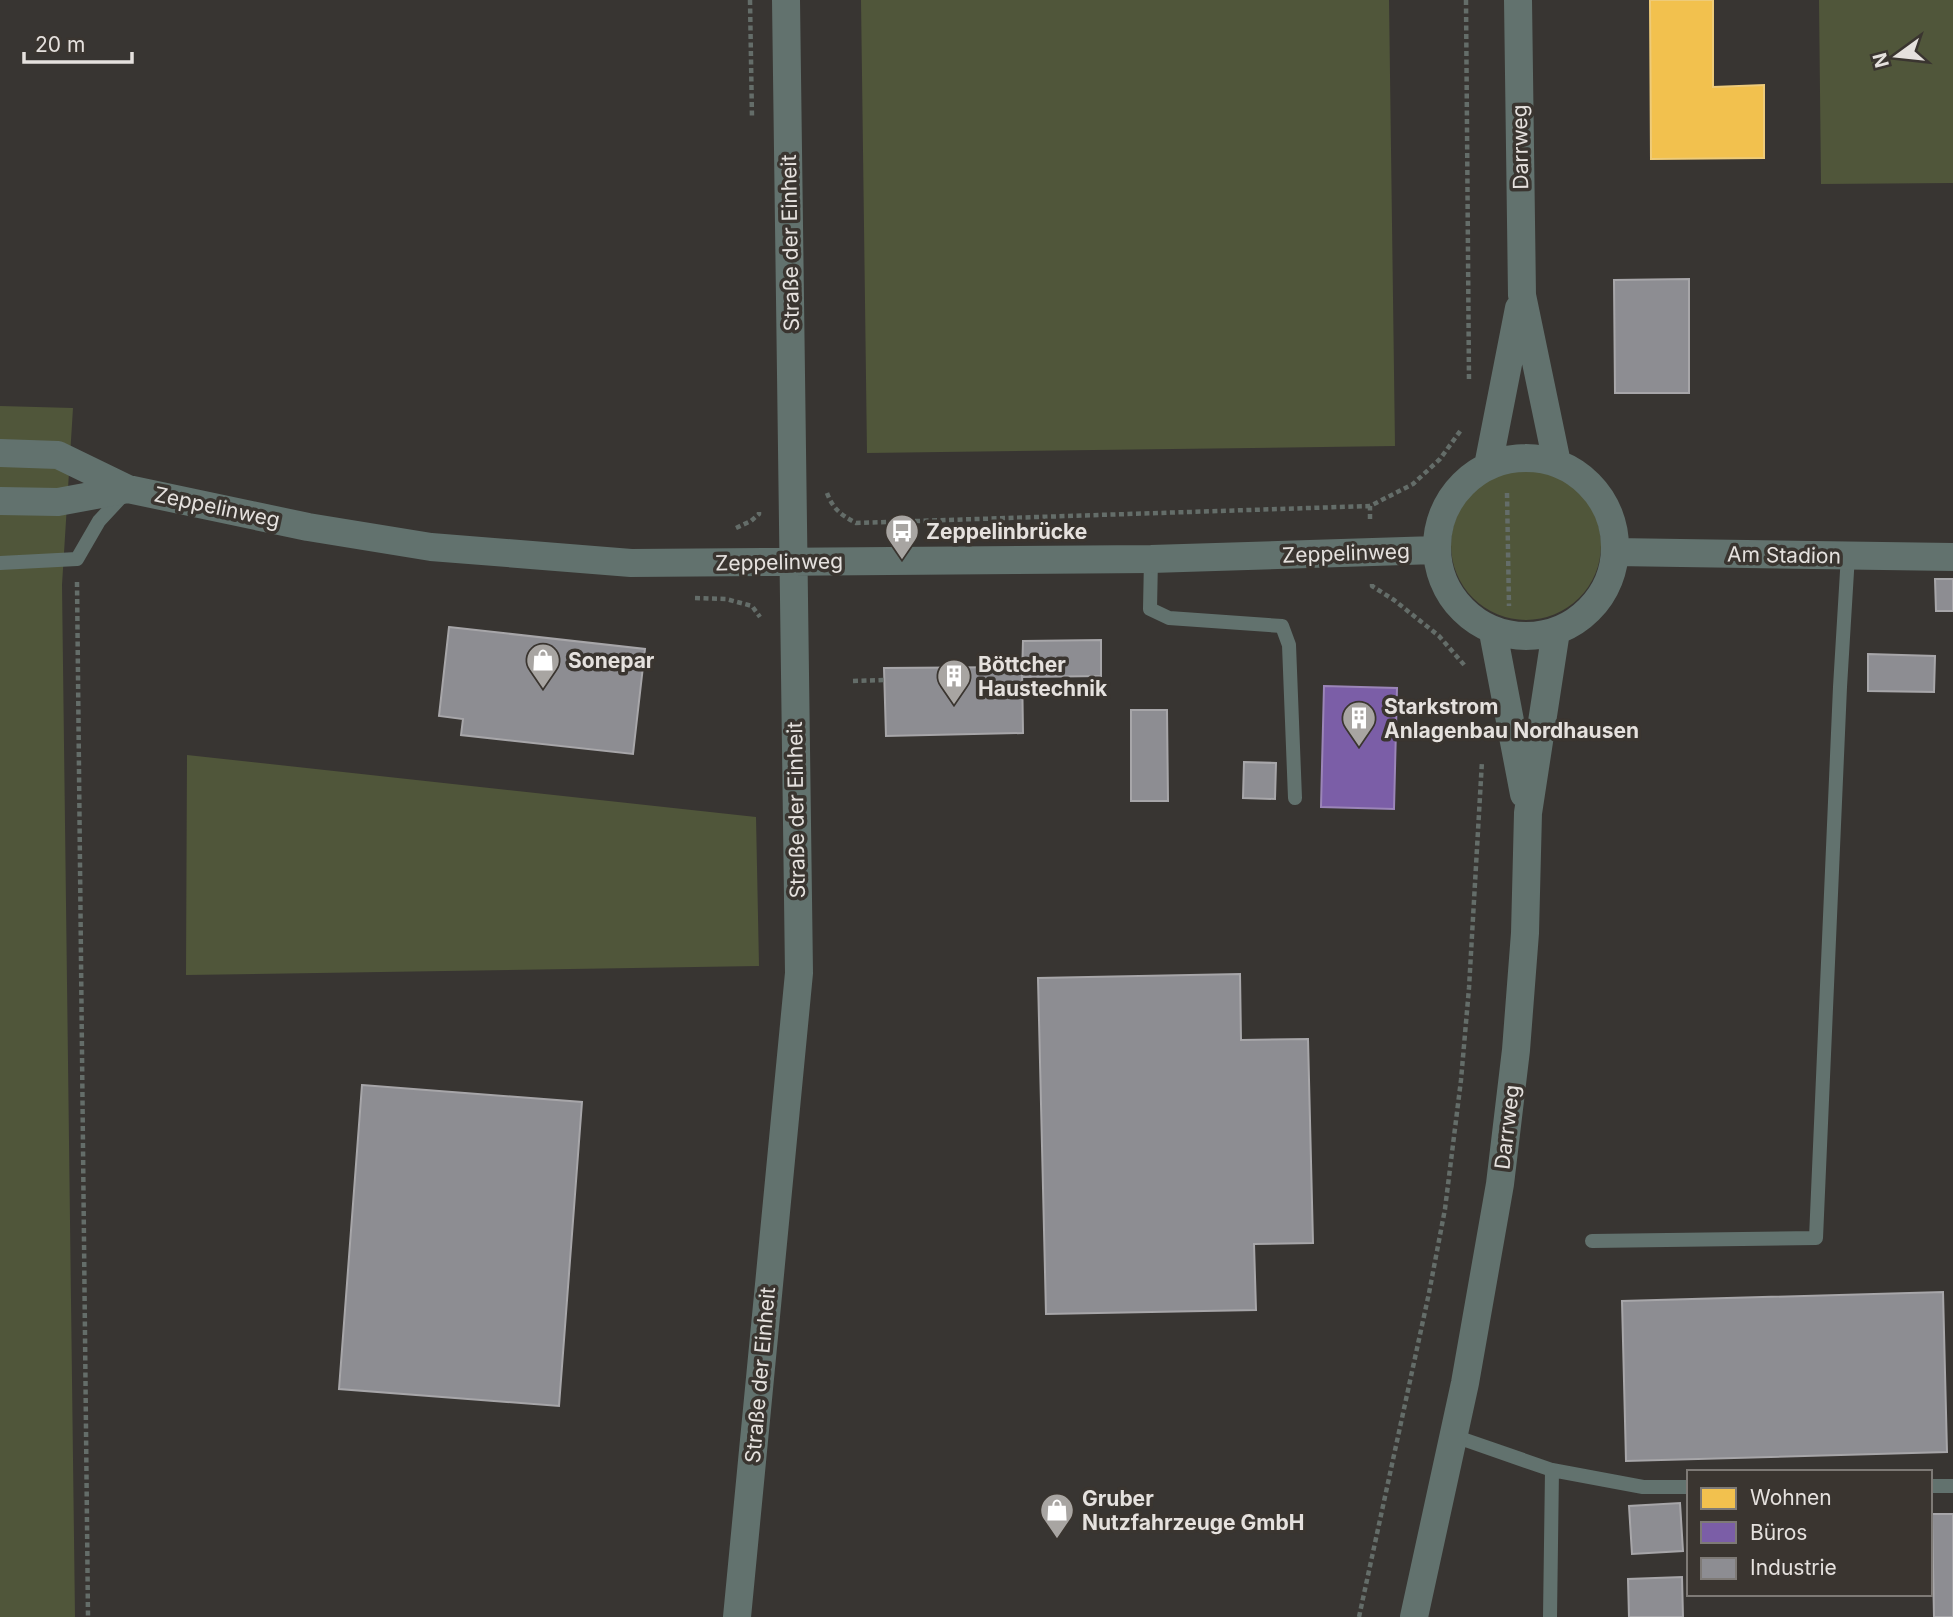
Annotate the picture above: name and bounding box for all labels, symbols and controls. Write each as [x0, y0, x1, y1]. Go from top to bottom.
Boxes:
scale bar [24, 21, 133, 65]
north arrow [1862, 21, 1932, 91]
text: 20 m [35, 32, 85, 57]
text: N [1868, 50, 1894, 70]
street label: Darrweg [1507, 104, 1533, 190]
street label: Straße der Einheit [776, 154, 804, 332]
street label: Zeppelinweg [152, 481, 282, 533]
bus stop icon: Zeppelinbrücke [883, 512, 921, 561]
place label: Zeppelinbrücke [926, 519, 1087, 544]
street label: Zeppelinweg [1282, 538, 1410, 568]
street label: Am Stadion [1727, 542, 1841, 568]
street label: Zeppelinweg [715, 548, 843, 576]
shop icon: Sonepar [524, 641, 562, 690]
place label: Sonepar [568, 648, 655, 673]
place label: Böttcher Haustechnik [978, 652, 1108, 701]
building icon: Böttcher Haustechnik [935, 657, 973, 706]
place label: Starkstrom Anlagenbau Nordhausen [1384, 694, 1639, 743]
building icon: Starkstrom Anlagenbau Nordhausen [1340, 699, 1378, 748]
street label: Straße der Einheit [782, 721, 810, 899]
street label: Darrweg [1489, 1083, 1525, 1171]
street label: Straße der Einheit [740, 1286, 780, 1464]
legend [1687, 1470, 1932, 1596]
text: Wohnen [1750, 1485, 1832, 1510]
place label: Gruber Nutzfahrzeuge GmbH [1082, 1486, 1304, 1535]
shop icon: Gruber Nutzfahrzeuge GmbH [1038, 1491, 1076, 1540]
text: Büros [1750, 1520, 1807, 1545]
text: Industrie [1750, 1555, 1837, 1580]

